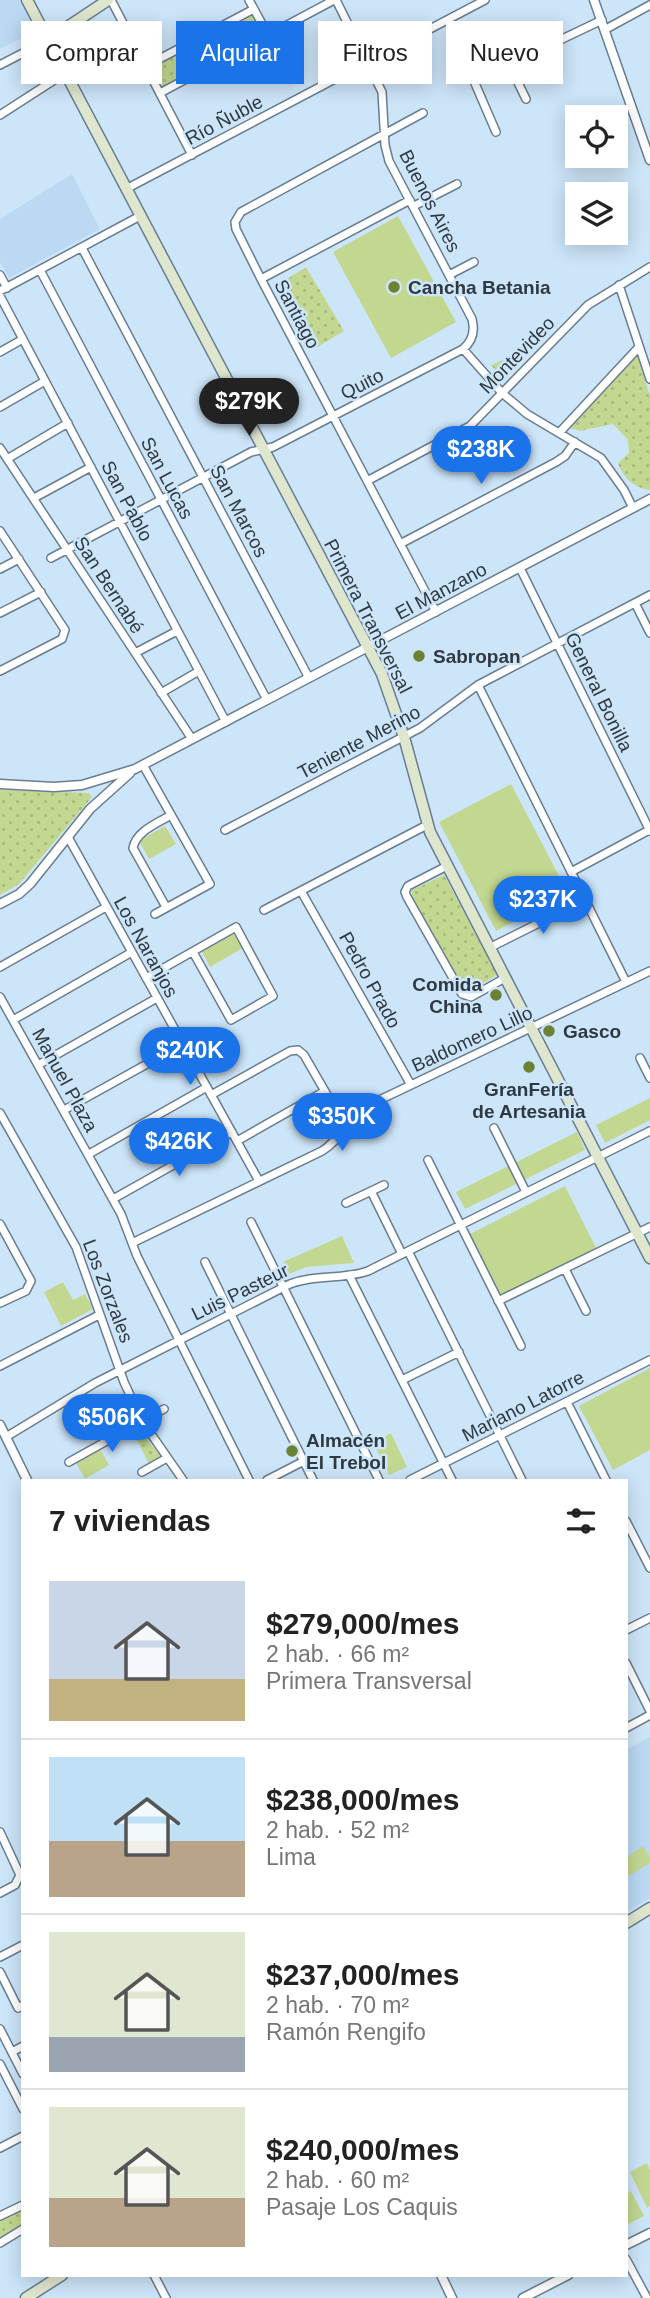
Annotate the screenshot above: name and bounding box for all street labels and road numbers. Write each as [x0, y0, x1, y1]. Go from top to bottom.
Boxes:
street label: Río Ñuble [182, 91, 266, 149]
street label: Buenos Aires [395, 146, 465, 256]
street label: Santiago [270, 276, 324, 352]
street label: Montevideo [475, 312, 559, 398]
street label: Quito [337, 364, 387, 404]
street label: San Lucas [137, 433, 197, 523]
street label: San Pablo [97, 457, 157, 545]
street label: San Marcos [206, 461, 272, 561]
street label: San Bernabé [70, 533, 148, 637]
street label: Primera Transversal [320, 535, 416, 697]
street label: El Manzano [392, 558, 490, 624]
street label: General Bonilla [561, 629, 637, 755]
street label: Teniente Merino [294, 701, 424, 783]
street label: Los Naranjos [110, 893, 182, 1001]
street label: Pedro Prado [335, 928, 405, 1032]
street label: Baldomero Lillo [408, 1002, 536, 1076]
street label: Manuel Plaza [28, 1025, 102, 1136]
street label: Los Zorzales [79, 1236, 137, 1346]
street label: Luis Pasteur [188, 1259, 293, 1325]
street label: Mariano Latorre [458, 1366, 588, 1446]

